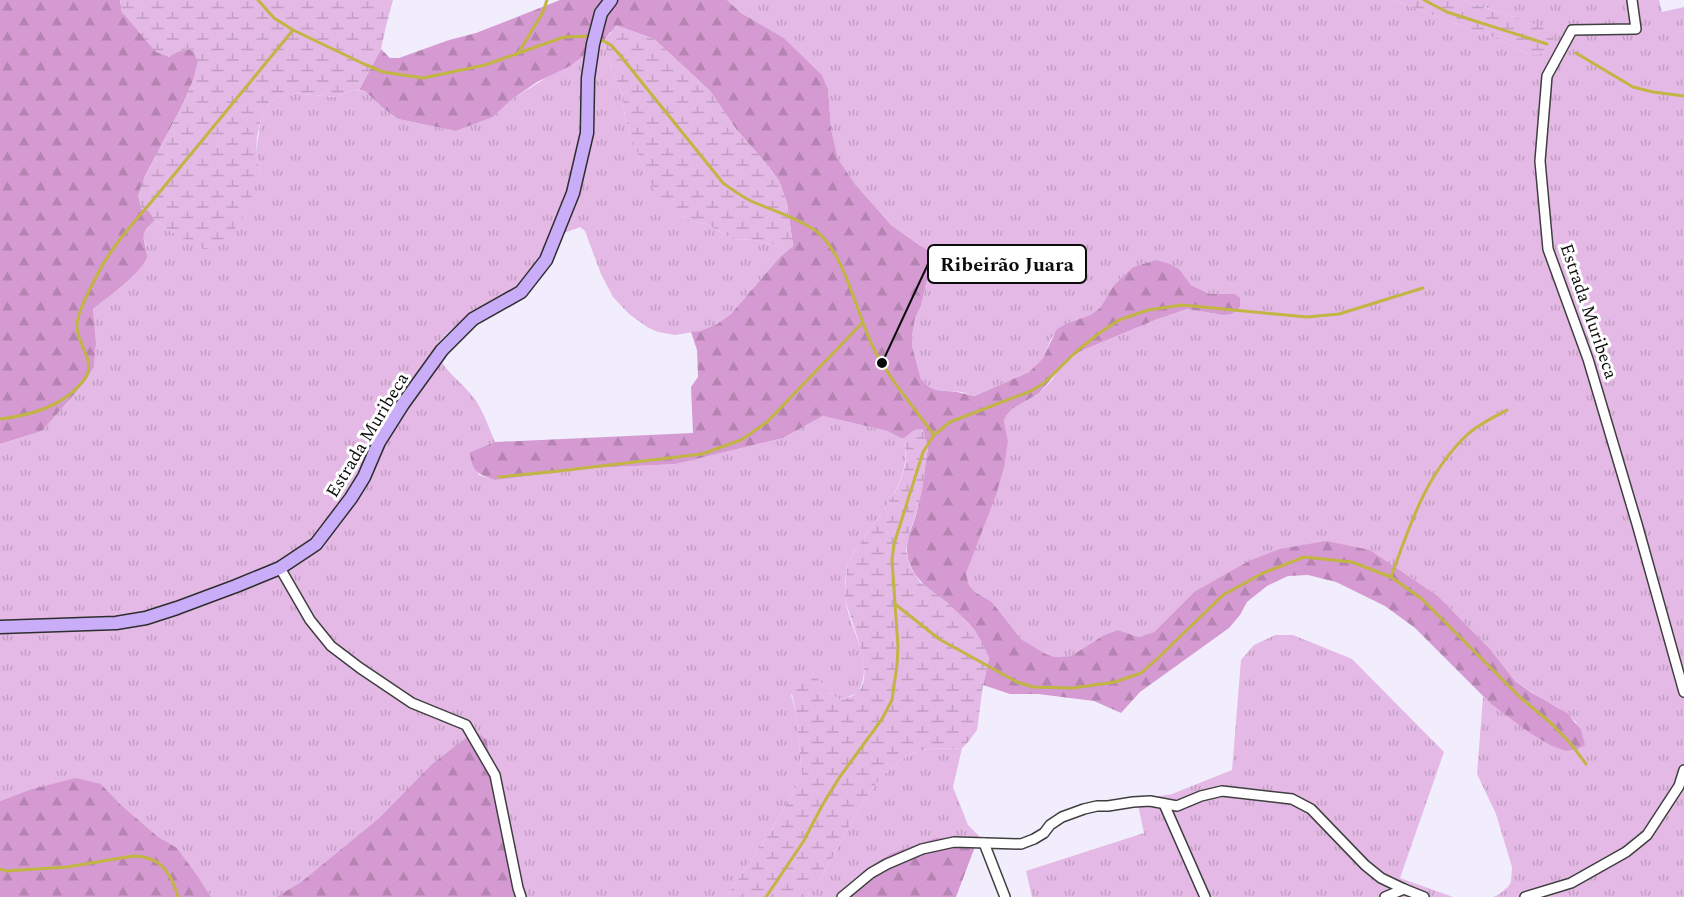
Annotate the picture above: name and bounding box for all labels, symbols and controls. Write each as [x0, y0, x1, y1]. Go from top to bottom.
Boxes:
street label: Estrada Muribeca [1553, 240, 1624, 383]
callout: Ribeirão Juara [928, 245, 1086, 283]
text: Ribeirão Juara [940, 250, 1075, 280]
street label: Estrada Muribeca [319, 367, 416, 503]

